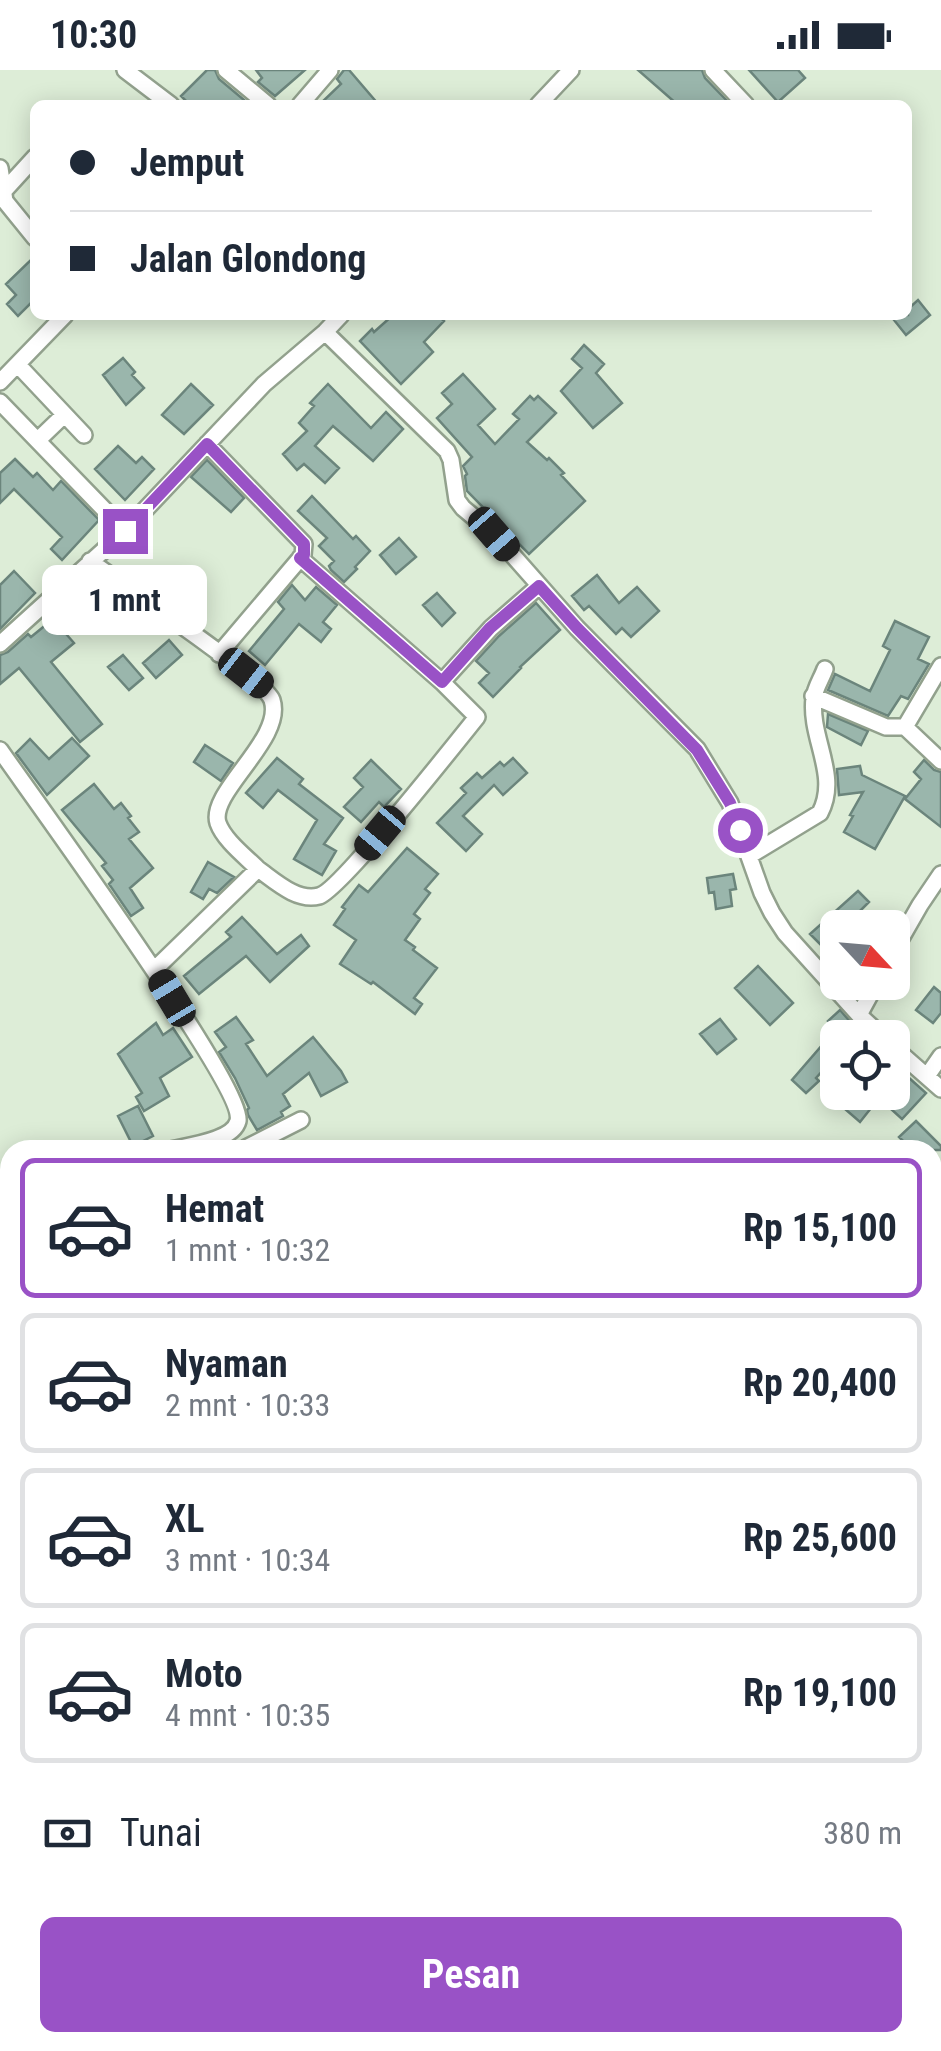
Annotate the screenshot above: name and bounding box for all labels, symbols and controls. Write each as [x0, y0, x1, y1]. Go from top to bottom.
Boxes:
text: 10:30 [50, 13, 137, 57]
text: Jemput [130, 141, 244, 185]
text: Jalan Glondong [130, 237, 366, 281]
car [463, 502, 525, 566]
route end [103, 509, 148, 554]
callout: 1 mnt [42, 566, 208, 636]
text: 1 mnt [88, 581, 161, 619]
car [213, 643, 279, 703]
car [349, 800, 411, 866]
route start [718, 808, 763, 853]
north arrow [820, 910, 910, 1000]
map controls [820, 910, 910, 1110]
car [144, 965, 200, 1031]
button: locate [820, 1020, 910, 1110]
icon: car [45, 1183, 135, 1273]
text: Hemat [165, 1187, 264, 1231]
text: Rp 15,100 [743, 1206, 897, 1250]
text: 1 mnt · 10:32 [165, 1231, 330, 1269]
icon: car [45, 1338, 135, 1428]
text: Nyaman [165, 1342, 288, 1386]
text: Rp 20,400 [743, 1361, 897, 1405]
text: 2 mnt · 10:33 [165, 1386, 330, 1424]
icon: car [45, 1493, 135, 1583]
text: XL [165, 1497, 204, 1541]
text: Rp 25,600 [743, 1516, 897, 1560]
text: 3 mnt · 10:34 [165, 1541, 330, 1579]
icon: car [45, 1648, 135, 1738]
text: Moto [165, 1652, 243, 1696]
text: Rp 19,100 [743, 1671, 897, 1715]
text: 4 mnt · 10:35 [165, 1696, 330, 1734]
icon: cash [40, 1806, 95, 1861]
text: Tunai [120, 1811, 202, 1855]
text: 380 m [823, 1814, 902, 1852]
button: Pesan [40, 1917, 902, 2032]

